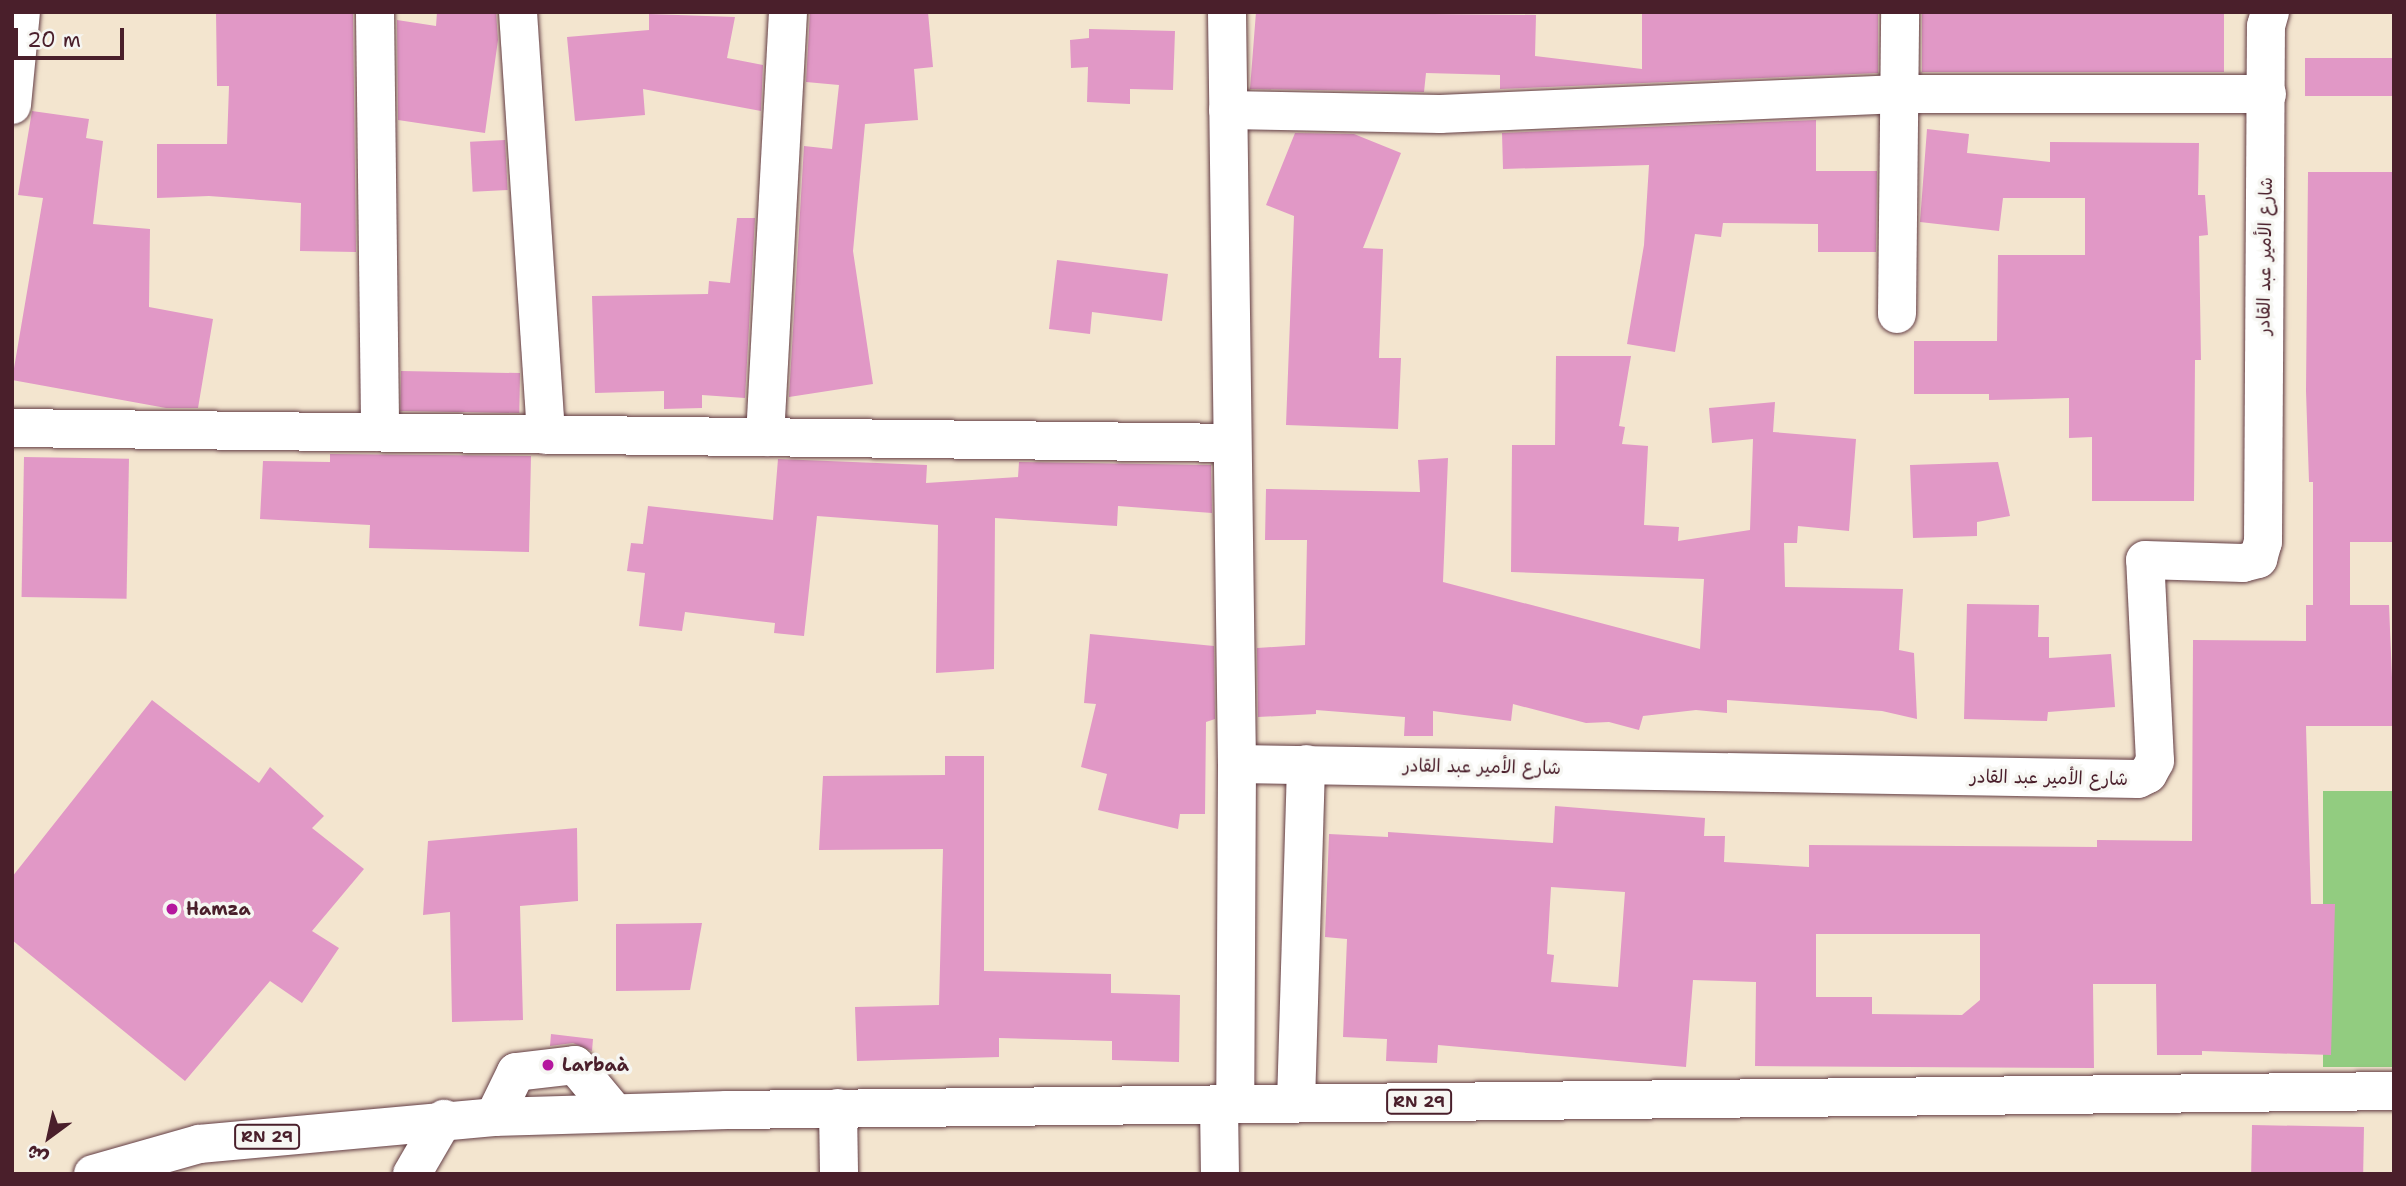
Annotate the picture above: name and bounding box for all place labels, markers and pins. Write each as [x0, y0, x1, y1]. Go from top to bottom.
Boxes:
place label: Hamza [186, 898, 251, 920]
marker: Hamza [164, 901, 180, 917]
place label: Larbaà [562, 1054, 629, 1076]
marker: Larbaà [540, 1057, 556, 1073]

